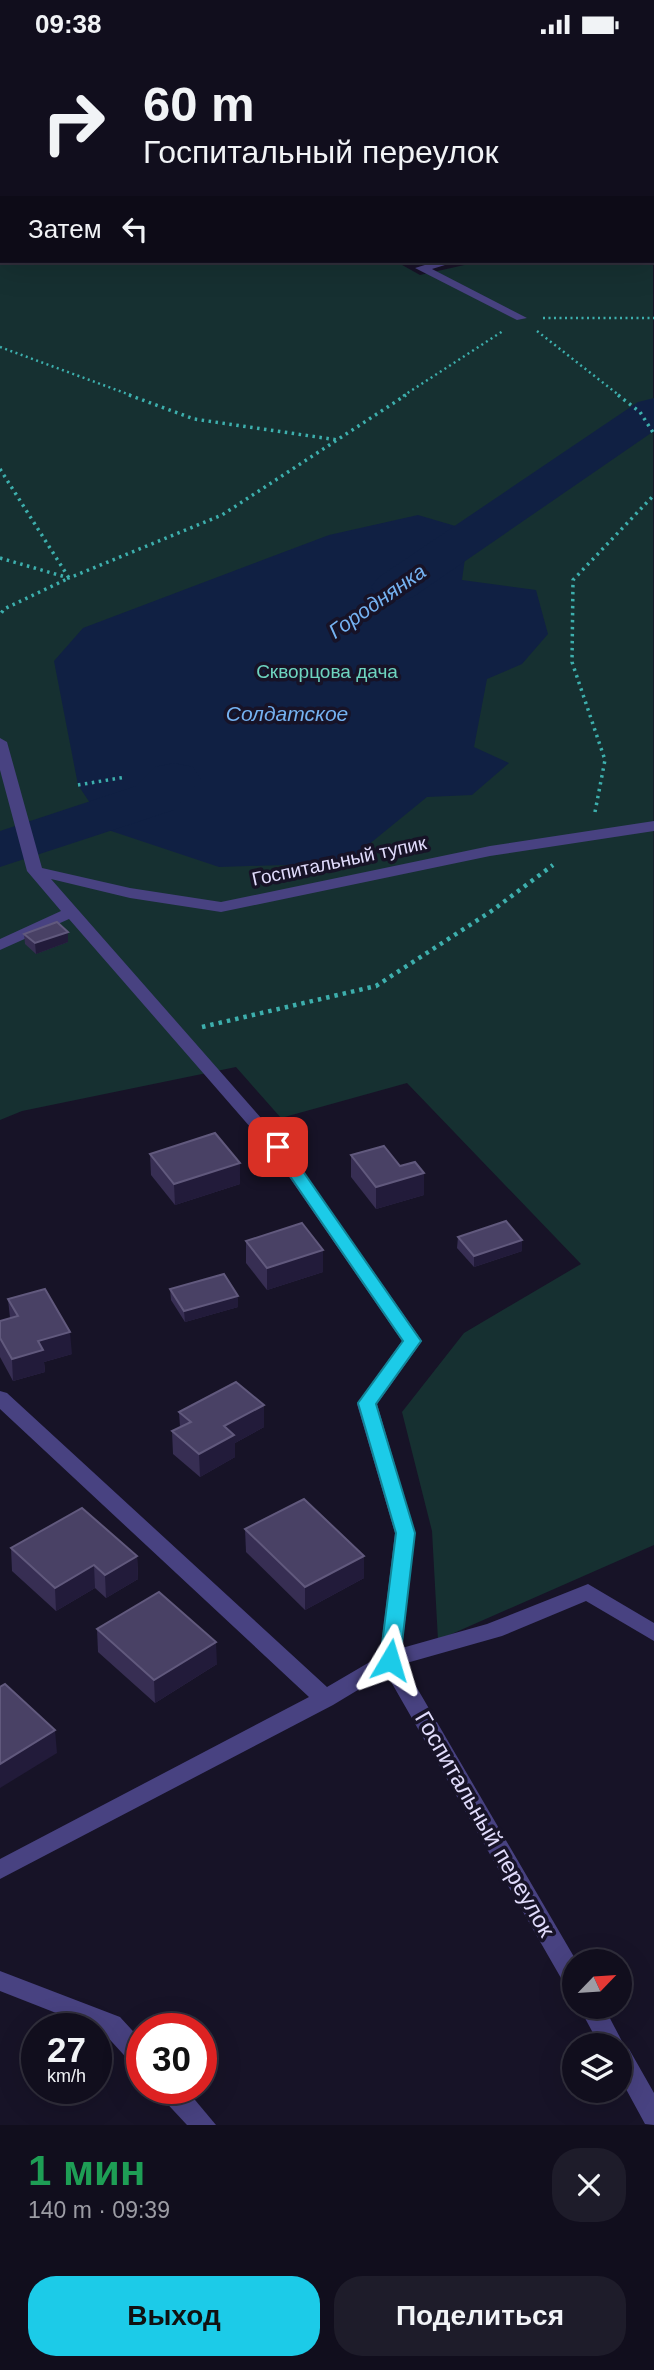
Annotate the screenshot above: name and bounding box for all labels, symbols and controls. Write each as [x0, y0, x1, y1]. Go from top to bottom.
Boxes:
text: 09:38 [35, 9, 102, 39]
icon: right [28, 77, 119, 168]
text: 60 m [143, 77, 255, 131]
text: Госпитальный переулок [143, 134, 499, 170]
icon: left [116, 210, 154, 248]
text: Затем [28, 214, 102, 244]
water label: Городнянка [324, 559, 430, 643]
park label: Скворцова дача [256, 661, 398, 682]
water label: Солдатское [226, 702, 348, 725]
street label: Госпитальный тупик [250, 832, 429, 890]
pin [248, 1117, 308, 1177]
icon: arrive [259, 1128, 297, 1166]
position arrow [353, 1623, 427, 1697]
street label: Госпитальный переулок [410, 1707, 561, 1942]
north arrow [562, 1949, 632, 2019]
map controls [562, 1949, 632, 2103]
speed limit sign: 30 [126, 2013, 217, 2104]
text: 27 [47, 2030, 86, 2069]
button: layers [562, 2033, 632, 2103]
text: km/h [47, 2066, 86, 2086]
text: 1 мин [28, 2147, 145, 2194]
button: close [552, 2148, 626, 2222]
text: 140 m · 09:39 [28, 2197, 170, 2223]
button: Выход [28, 2276, 320, 2356]
button: Поделиться [334, 2276, 626, 2356]

